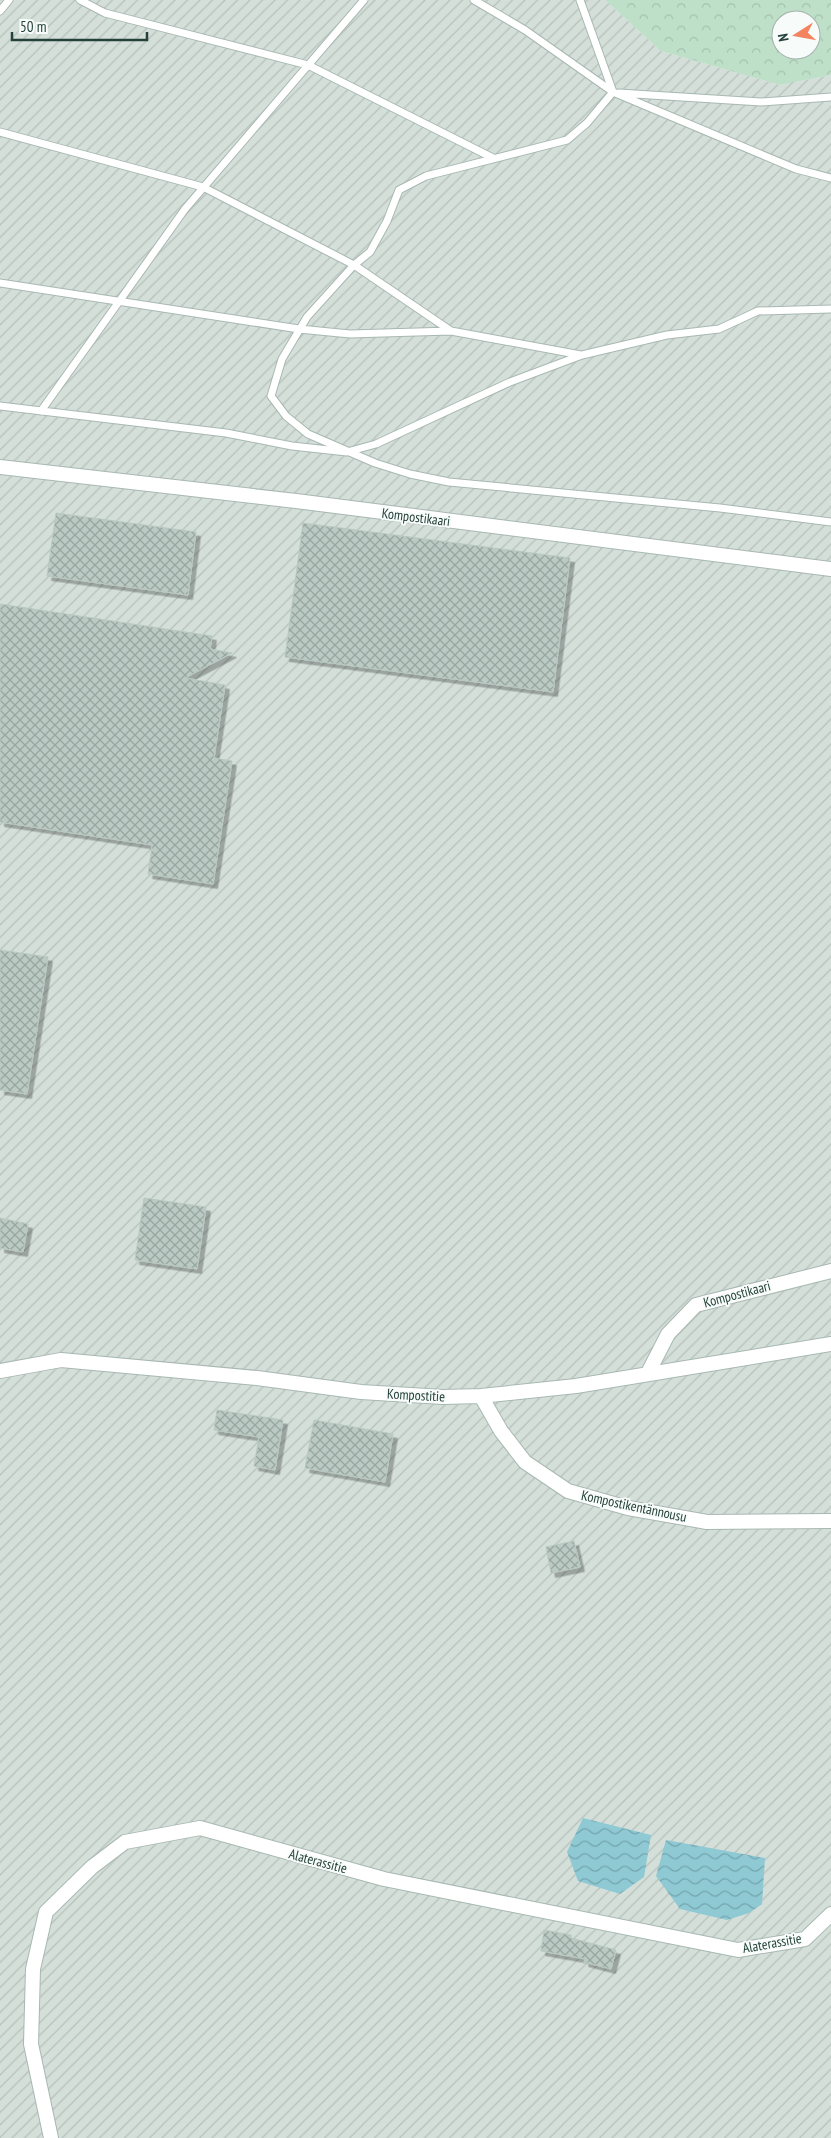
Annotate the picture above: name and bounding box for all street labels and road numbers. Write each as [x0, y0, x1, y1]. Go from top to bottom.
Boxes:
street label: Kompostikaari [381, 504, 451, 530]
street label: Kompostikaari [701, 1276, 773, 1312]
street label: Kompostitie [387, 1384, 446, 1406]
street label: Kompostikentännousu [580, 1486, 688, 1526]
street label: Alaterassitie [287, 1845, 349, 1877]
street label: Alaterassitie [741, 1929, 803, 1957]

